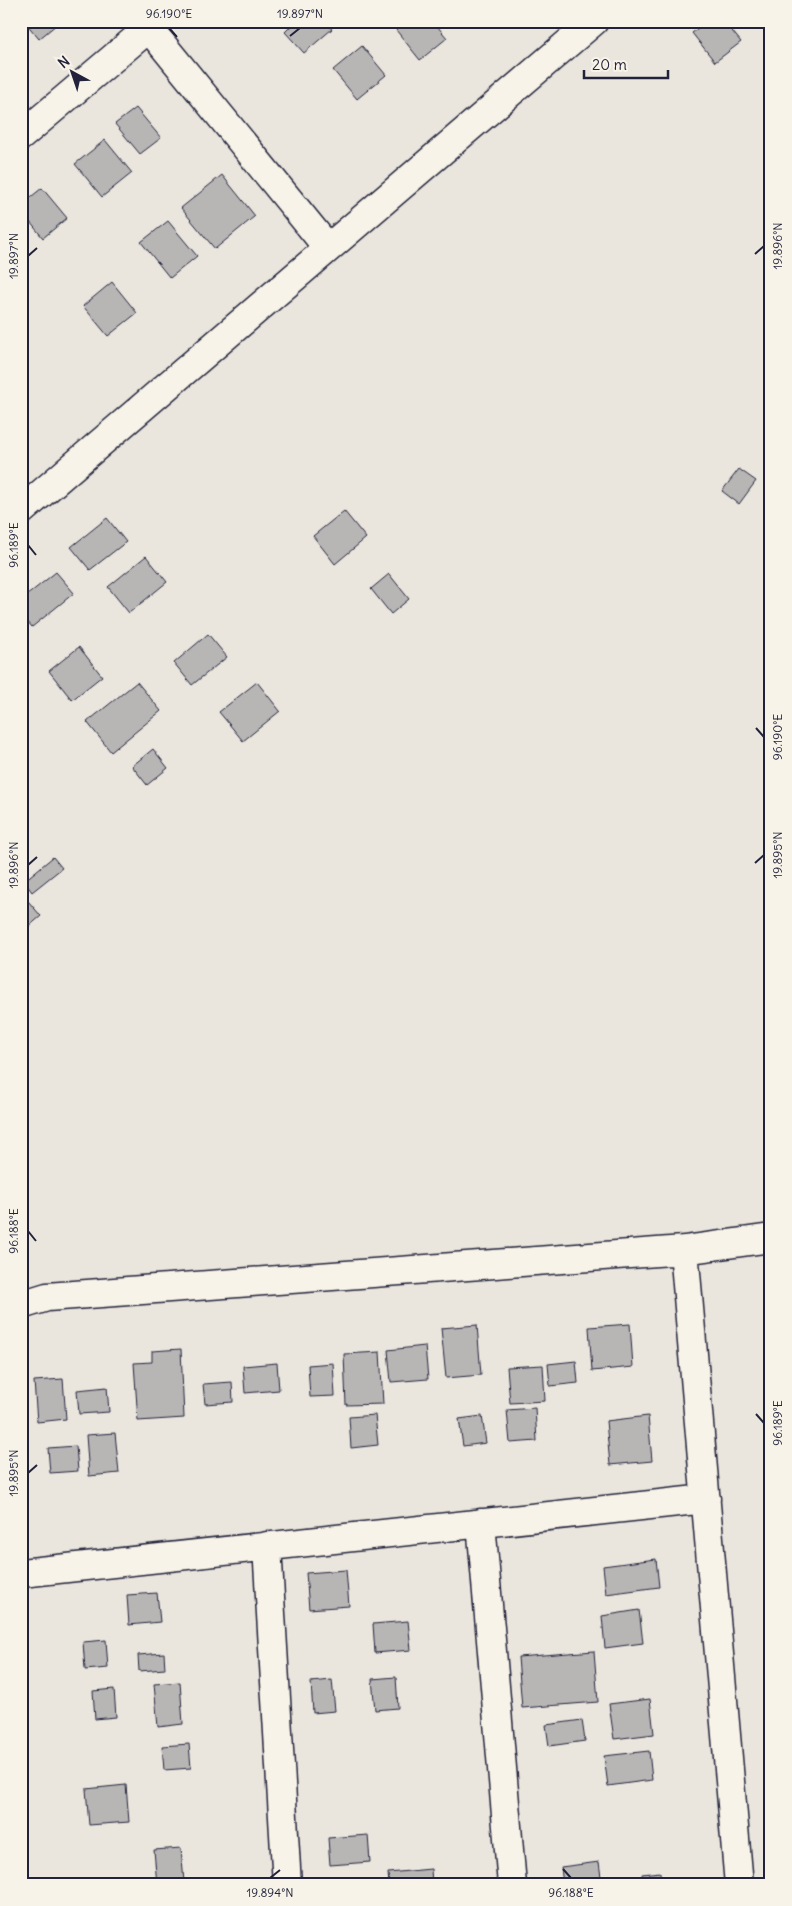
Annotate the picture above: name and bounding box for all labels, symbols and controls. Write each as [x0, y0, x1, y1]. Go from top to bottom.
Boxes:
text: 96.190°E [146, 6, 192, 21]
text: 19.897°N [277, 6, 323, 21]
north arrow [48, 48, 98, 98]
scale bar [584, 48, 668, 80]
text: N [54, 52, 73, 72]
text: 20 m [592, 55, 627, 74]
text: 19.896°N [770, 223, 785, 269]
text: 19.897°N [6, 233, 21, 279]
text: 96.189°E [6, 522, 21, 568]
text: 96.190°E [770, 714, 785, 760]
text: 19.895°N [770, 832, 785, 878]
text: 19.896°N [6, 842, 21, 888]
text: 96.188°E [6, 1208, 21, 1254]
text: 96.189°E [770, 1400, 785, 1446]
text: 19.895°N [6, 1450, 21, 1496]
text: 19.894°N [247, 1885, 293, 1900]
text: 96.188°E [548, 1885, 594, 1900]

